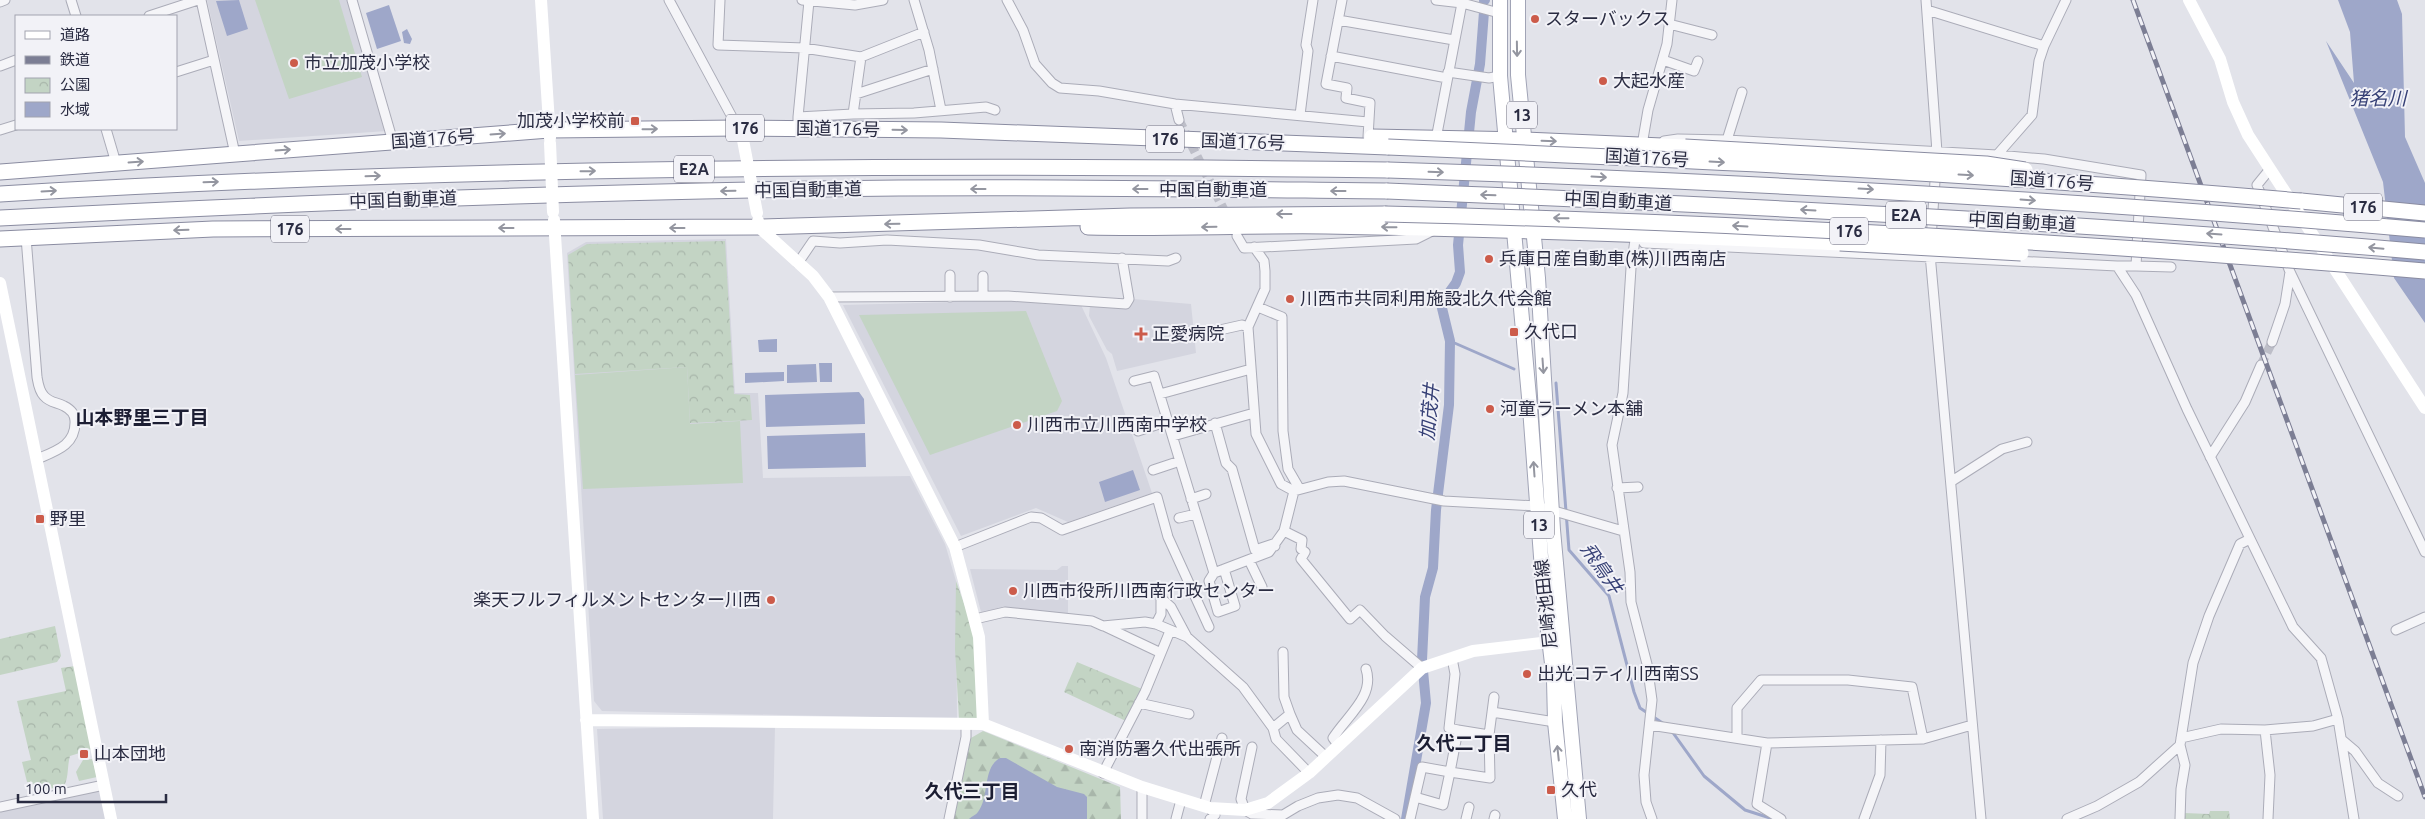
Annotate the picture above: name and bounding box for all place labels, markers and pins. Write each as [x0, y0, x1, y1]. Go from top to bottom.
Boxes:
place label: スターバックス [1545, 8, 1670, 28]
marker: スターバックス [1529, 13, 1541, 25]
place label: 市立加茂小学校 [304, 52, 430, 72]
marker: 市立加茂小学校 [288, 57, 300, 69]
place label: 大起水産 [1613, 70, 1685, 90]
marker: 大起水産 [1597, 75, 1609, 87]
place label: 加茂小学校前 [517, 110, 625, 130]
marker: 加茂小学校前 [629, 115, 641, 127]
place label: 兵庫日産自動車(株)川西南店 [1499, 248, 1726, 269]
marker: 兵庫日産自動車(株)川西南店 [1483, 253, 1495, 265]
place label: 川西市共同利用施設北久代会館 [1300, 288, 1552, 308]
marker: 川西市共同利用施設北久代会館 [1284, 293, 1296, 305]
place label: 久代口 [1524, 321, 1578, 341]
place label: 正愛病院 [1152, 323, 1224, 343]
marker: 久代口 [1508, 326, 1520, 338]
marker: 正愛病院 [1134, 327, 1148, 341]
place label: 河童ラーメン本舗 [1500, 398, 1643, 418]
marker: 河童ラーメン本舗 [1484, 403, 1496, 415]
place label: 川西市立川西南中学校 [1027, 414, 1207, 434]
marker: 川西市立川西南中学校 [1011, 419, 1023, 431]
place label: 野里 [50, 508, 86, 528]
marker: 野里 [34, 513, 46, 525]
place label: 川西市役所川西南行政センター [1023, 580, 1275, 600]
marker: 川西市役所川西南行政センター [1007, 585, 1019, 597]
place label: 楽天フルフィルメントセンター川西 [473, 589, 761, 609]
marker: 楽天フルフィルメントセンター川西 [765, 594, 777, 606]
place label: 出光コティ川西南SS [1537, 663, 1699, 683]
marker: 出光コティ川西南SS [1521, 668, 1533, 680]
place label: 南消防署久代出張所 [1079, 738, 1241, 758]
place label: 山本団地 [94, 743, 166, 763]
marker: 南消防署久代出張所 [1063, 743, 1075, 755]
marker: 山本団地 [78, 748, 90, 760]
place label: 久代 [1561, 779, 1597, 799]
marker: 久代 [1545, 784, 1557, 796]

